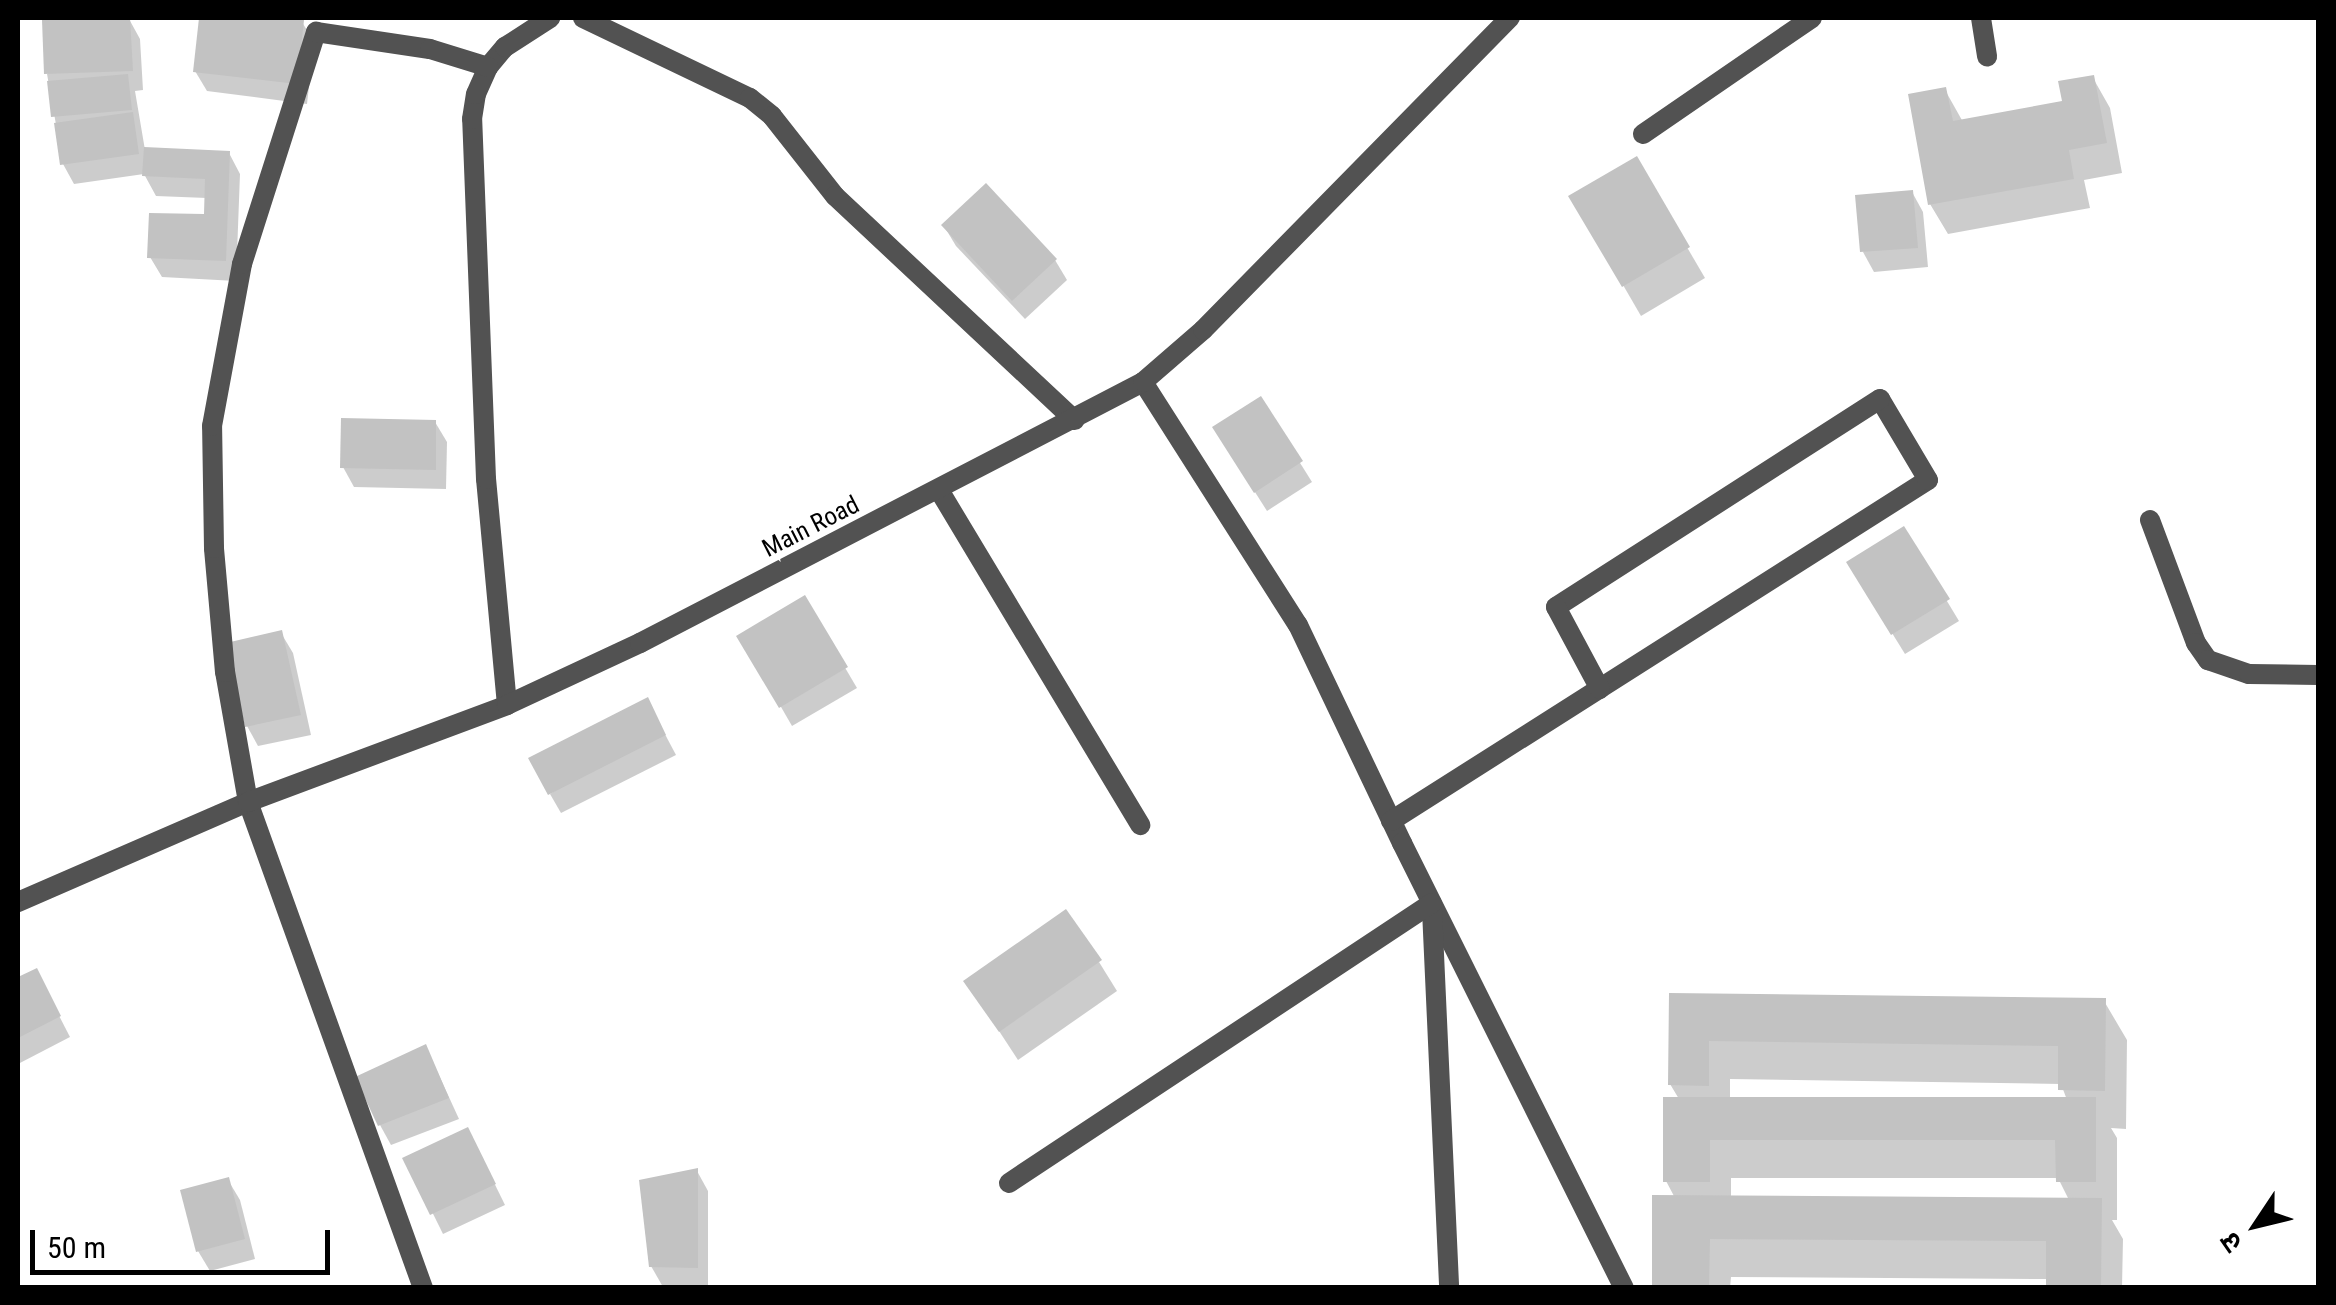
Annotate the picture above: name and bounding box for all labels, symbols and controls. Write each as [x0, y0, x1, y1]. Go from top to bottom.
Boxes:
street label: Main Road [758, 490, 864, 564]
north arrow [2206, 1175, 2306, 1275]
scale bar [35, 1210, 335, 1272]
text: उ [2213, 1226, 2249, 1259]
text: 50 m [47, 1230, 106, 1265]

